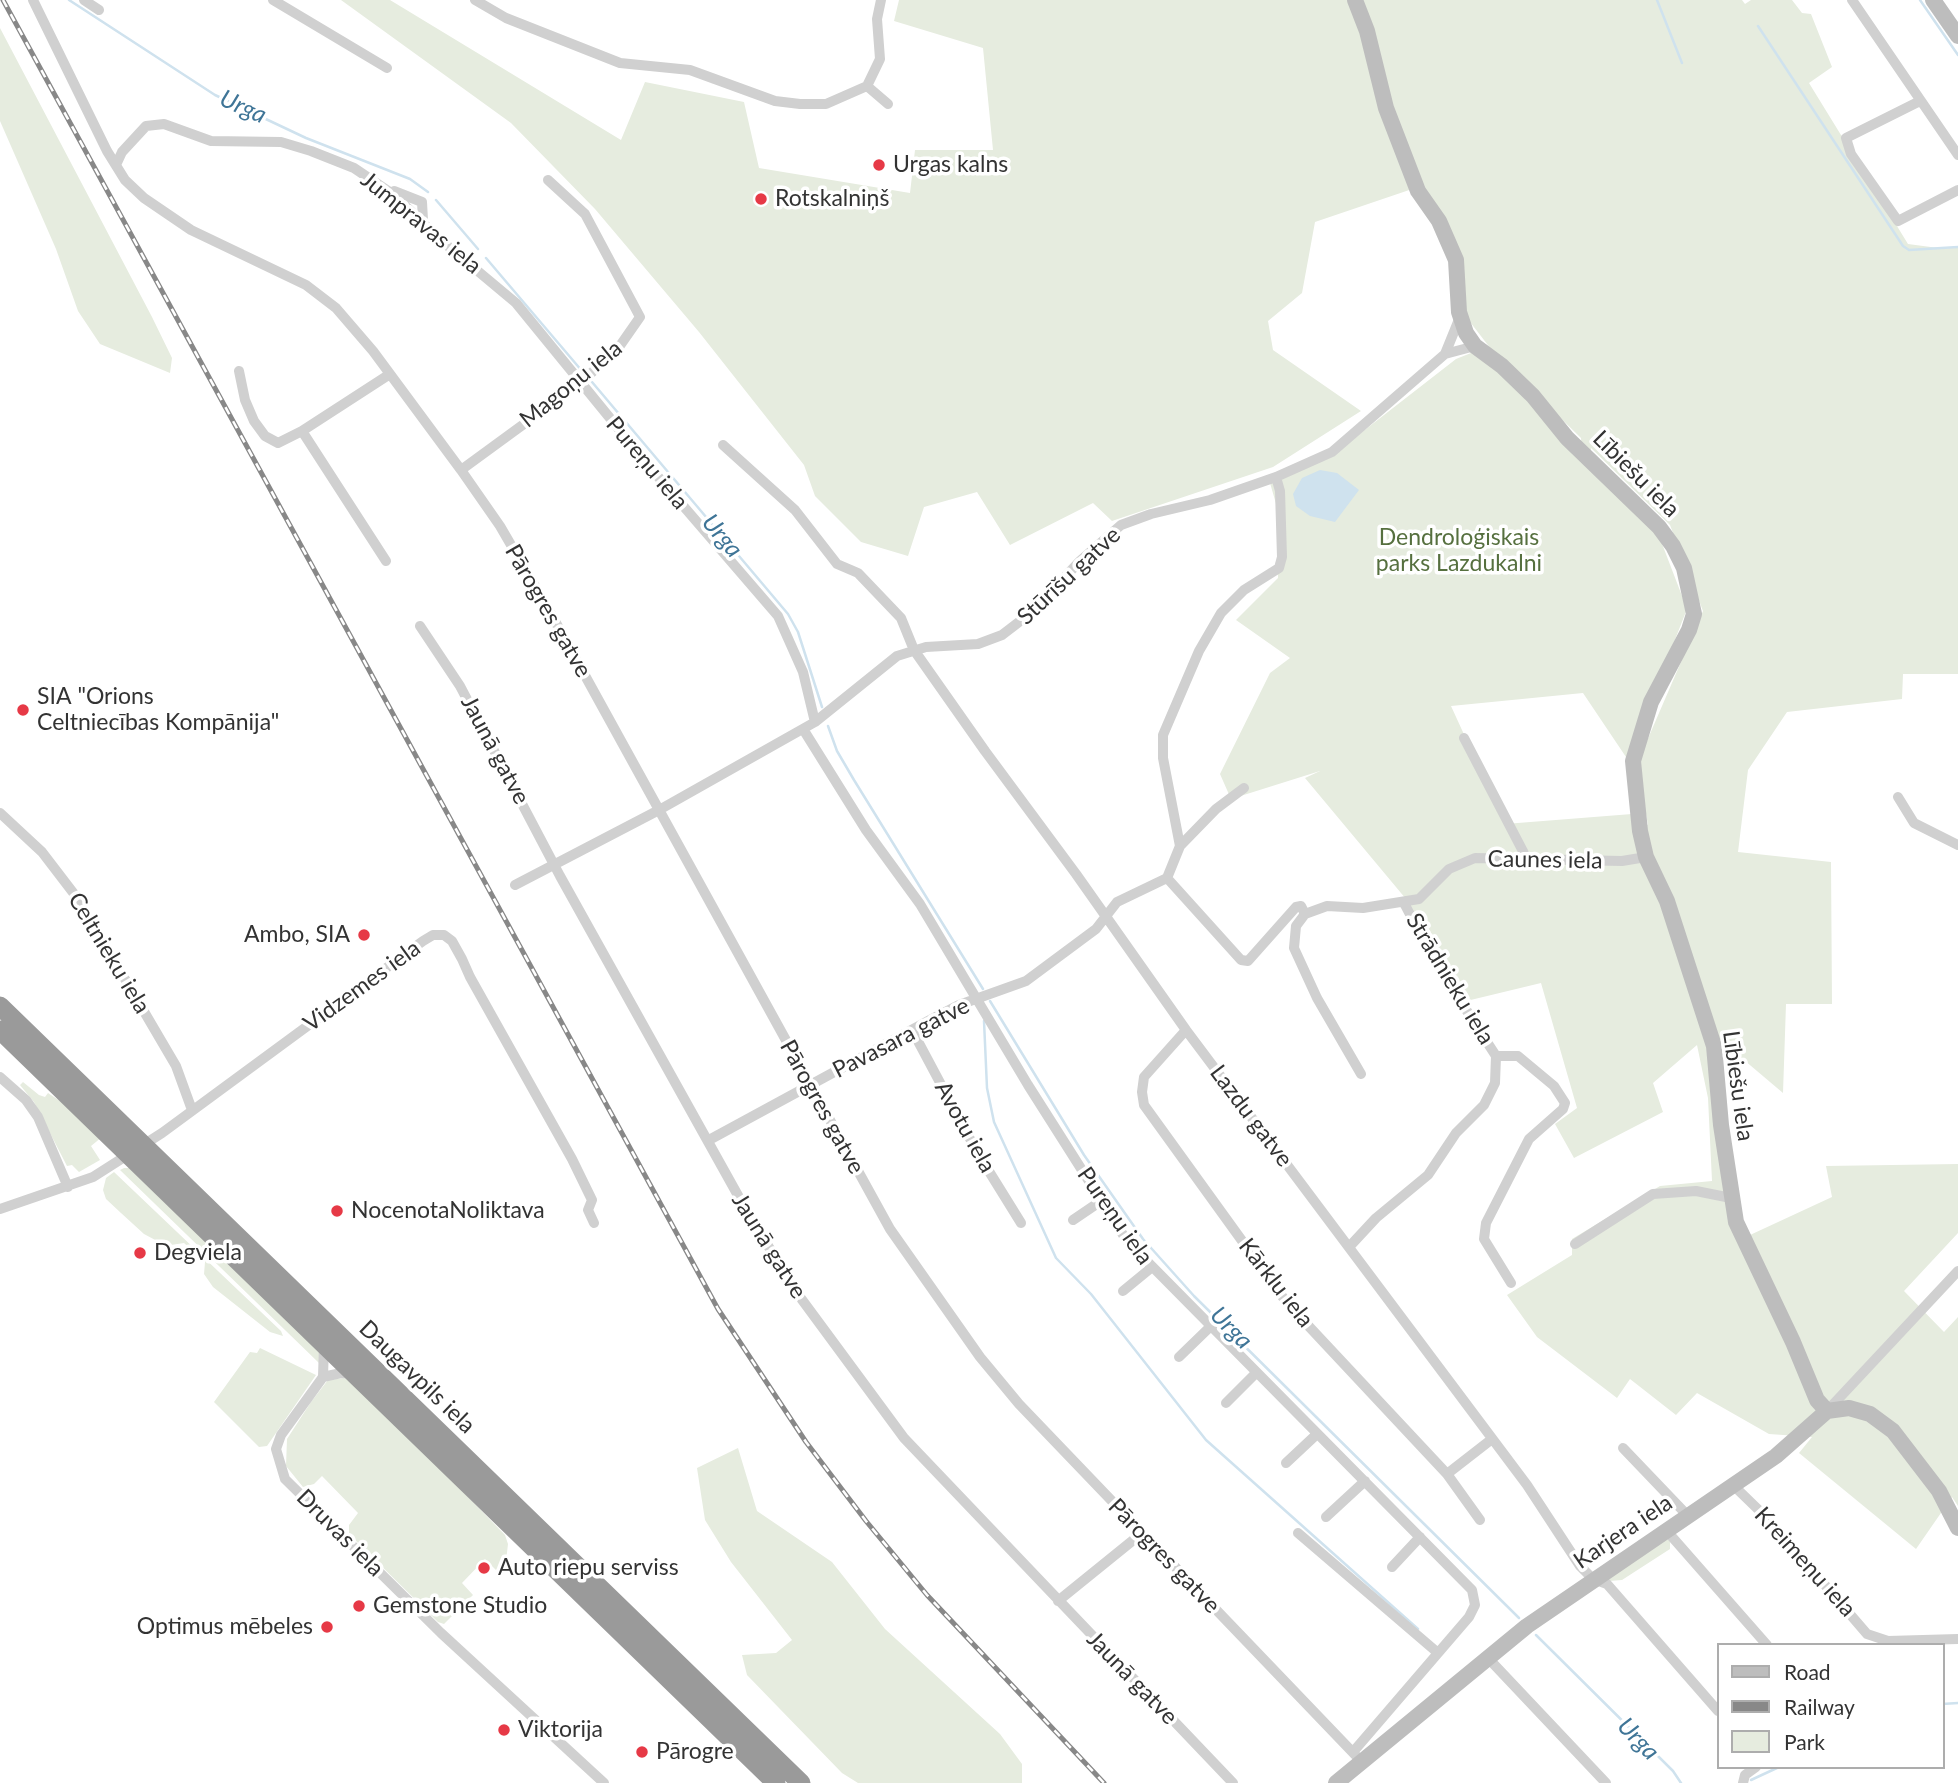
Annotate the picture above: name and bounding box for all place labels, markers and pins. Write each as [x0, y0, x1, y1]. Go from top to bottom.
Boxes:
place label: Urgas kalns [893, 151, 1008, 179]
marker: Urgas kalns [871, 157, 887, 173]
place label: Rotskalniņš [775, 185, 889, 213]
marker: Rotskalniņš [753, 191, 769, 207]
place label: SIA "Orions Celtniecības Kompānija" [37, 683, 279, 737]
marker: SIA "Orions Celtniecības Kompānija" [15, 702, 31, 718]
place label: Ambo, SIA [244, 921, 350, 949]
marker: Ambo, SIA [356, 927, 372, 943]
place label: NocenotaNoliktava [351, 1197, 545, 1225]
marker: NocenotaNoliktava [329, 1203, 345, 1219]
place label: Degviela [154, 1239, 242, 1267]
marker: Degviela [132, 1245, 148, 1261]
place label: Auto riepu serviss [498, 1554, 679, 1582]
marker: Auto riepu serviss [476, 1560, 492, 1576]
place label: Gemstone Studio [373, 1592, 547, 1620]
marker: Gemstone Studio [351, 1598, 367, 1614]
place label: Optimus mēbeles [137, 1613, 313, 1641]
marker: Optimus mēbeles [319, 1619, 335, 1635]
place label: Viktorija [518, 1716, 603, 1744]
marker: Viktorija [496, 1722, 512, 1738]
place label: Pārogre [656, 1738, 734, 1766]
marker: Pārogre [634, 1744, 650, 1760]

